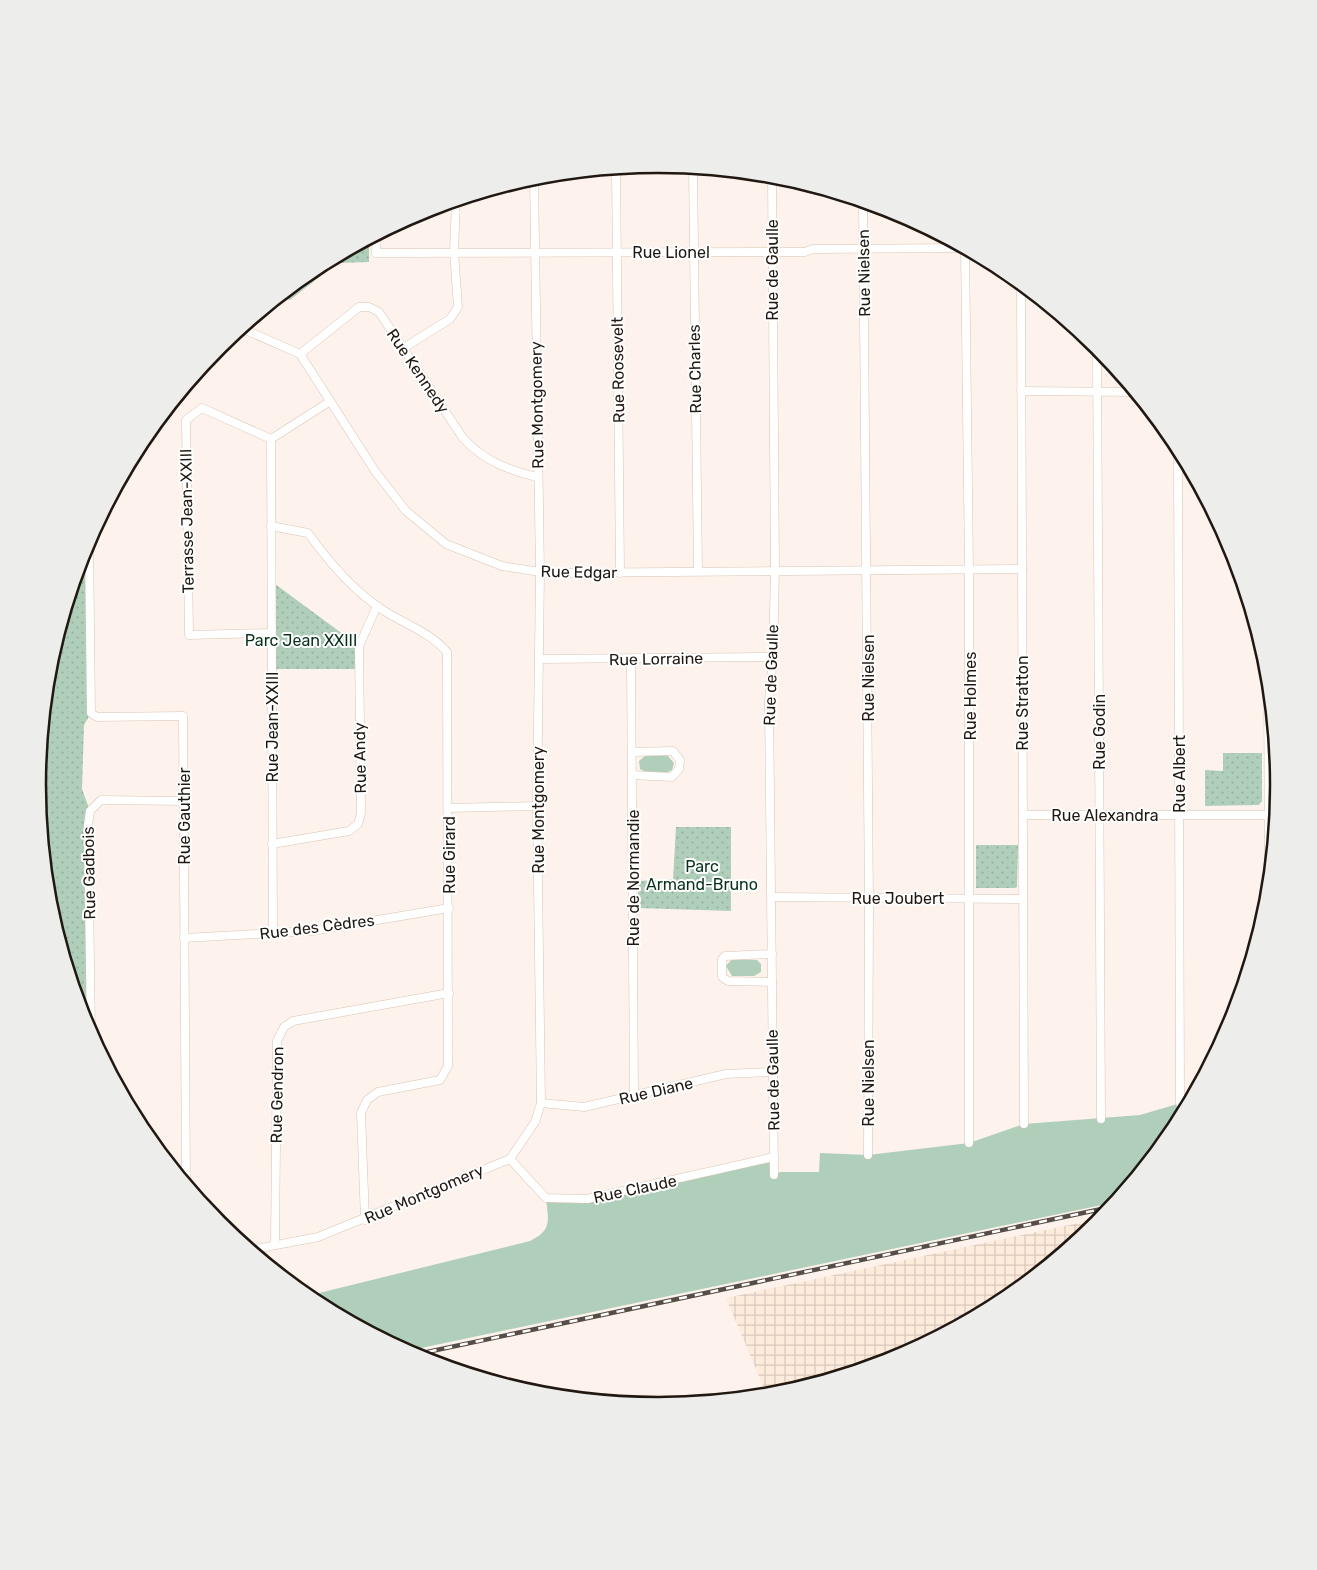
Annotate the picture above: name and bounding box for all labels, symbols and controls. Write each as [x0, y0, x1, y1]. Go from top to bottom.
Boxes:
street label: Rue de Gaulle [763, 219, 782, 321]
street label: Rue Nielsen [854, 229, 874, 317]
street label: Rue Lionel [632, 243, 710, 262]
street label: Rue Roosevelt [608, 317, 628, 423]
street label: Rue Charles [685, 324, 705, 414]
street label: Rue Kennedy [383, 325, 453, 417]
street label: Rue Montgomery [526, 341, 548, 469]
street label: Terrasse Jean-XXIII [176, 448, 198, 594]
street label: Rue Edgar [541, 562, 617, 582]
street label: Rue de Gaulle [760, 624, 782, 726]
park label: Parc Jean XXIII [245, 631, 357, 650]
street label: Rue Nielsen [859, 634, 878, 722]
street label: Rue Lorraine [609, 649, 703, 669]
street label: Rue Holmes [961, 652, 980, 740]
street label: Rue Stratton [1013, 655, 1032, 751]
street label: Rue Jean-XXIII [263, 672, 282, 782]
street label: Rue Godin [1090, 694, 1109, 770]
street label: Rue Andy [350, 722, 370, 794]
street label: Rue Albert [1170, 735, 1189, 813]
street label: Rue Montgomery [529, 746, 548, 874]
street label: Rue Gauthier [175, 767, 194, 865]
street label: Rue Alexandra [1051, 806, 1159, 825]
street label: Rue de Normandie [624, 810, 643, 946]
street label: Rue Girard [440, 816, 459, 894]
street label: Rue Gadbois [79, 826, 99, 920]
park label: Parc Armand-Bruno [646, 857, 758, 894]
street label: Rue Joubert [852, 889, 944, 908]
street label: Rue des Cèdres [258, 911, 376, 943]
street label: Rue de Gaulle [763, 1029, 783, 1131]
street label: Rue Nielsen [859, 1039, 878, 1127]
street label: Rue Gendron [267, 1046, 287, 1144]
street label: Rue Diane [617, 1073, 695, 1109]
street label: Rue Montgomery [362, 1160, 487, 1228]
street label: Rue Claude [592, 1171, 678, 1207]

